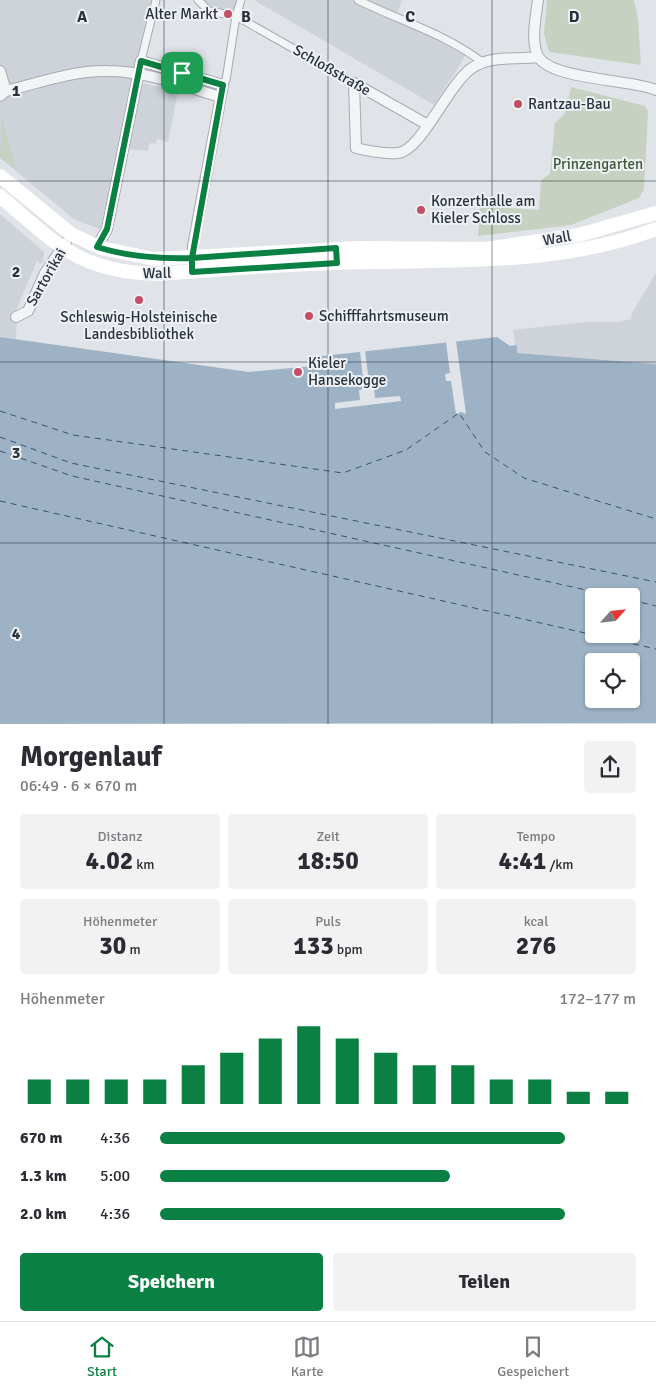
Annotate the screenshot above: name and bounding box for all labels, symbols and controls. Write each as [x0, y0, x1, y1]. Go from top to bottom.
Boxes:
place label: Alter Markt [145, 5, 218, 23]
text: A [77, 7, 88, 27]
text: B [241, 7, 251, 27]
text: C [405, 7, 415, 27]
text: D [569, 7, 580, 27]
marker: Alter Markt [222, 8, 234, 20]
street label: Schloßstraße [290, 41, 374, 99]
pin [161, 52, 203, 94]
icon: arrive [168, 59, 196, 87]
text: 1 [12, 81, 21, 101]
place label: Rantzau-Bau [528, 95, 611, 113]
marker: Rantzau-Bau [512, 98, 524, 110]
park label: Prinzengarten [553, 155, 643, 173]
place label: Konzerthalle am Kieler Schloss [431, 192, 535, 227]
marker: Konzerthalle am Kieler Schloss [415, 204, 427, 216]
street label: Wall [541, 227, 573, 249]
street label: Sartorikai [22, 245, 70, 309]
text: 2 [12, 262, 20, 282]
street label: Wall [143, 264, 171, 282]
marker: Schleswig-Holsteinische Landesbibliothek [133, 294, 145, 306]
place label: Schifffahrtsmuseum [319, 307, 449, 325]
place label: Schleswig-Holsteinische Landesbibliothek [60, 308, 218, 343]
marker: Schifffahrtsmuseum [303, 310, 315, 322]
place label: Kieler Hansekogge [308, 354, 386, 389]
marker: Kieler Hansekogge [292, 366, 304, 378]
text: 3 [12, 443, 20, 463]
north arrow [585, 588, 640, 642]
map controls [585, 588, 640, 708]
text: 4 [12, 624, 21, 644]
button: locate [585, 653, 640, 708]
text: Morgenlauf [20, 740, 162, 774]
button: share [584, 741, 636, 793]
text: 06:49 · 6 × 670 m [20, 776, 137, 796]
text: Distanz [98, 828, 142, 845]
text: Zeit [316, 828, 340, 845]
text: Tempo [517, 828, 555, 845]
text: 4.02 [86, 845, 133, 876]
text: 18:50 [297, 845, 359, 876]
text: 4:41 [498, 845, 546, 876]
text: km [133, 856, 154, 873]
text: /km [546, 856, 574, 873]
text: Höhenmeter [83, 913, 157, 930]
text: Puls [315, 913, 341, 930]
text: kcal [524, 913, 548, 930]
text: 30 [99, 930, 126, 961]
text: 133 [293, 930, 334, 961]
text: 276 [516, 930, 556, 961]
text: m [126, 941, 141, 958]
text: bpm [334, 941, 363, 958]
text: Höhenmeter [20, 989, 105, 1009]
text: 172–177 m [559, 989, 636, 1009]
text: 670 m [20, 1128, 62, 1148]
text: 4:36 [100, 1128, 130, 1148]
text: 1.3 km [20, 1166, 67, 1186]
text: 5:00 [100, 1166, 130, 1186]
text: 2.0 km [20, 1204, 67, 1224]
text: 4:36 [100, 1204, 130, 1224]
button: Speichern [20, 1253, 323, 1311]
button: Teilen [333, 1253, 636, 1311]
tab: Start [87, 1333, 117, 1380]
tab: Karte [291, 1333, 323, 1380]
tab: Gespeichert [497, 1333, 569, 1380]

